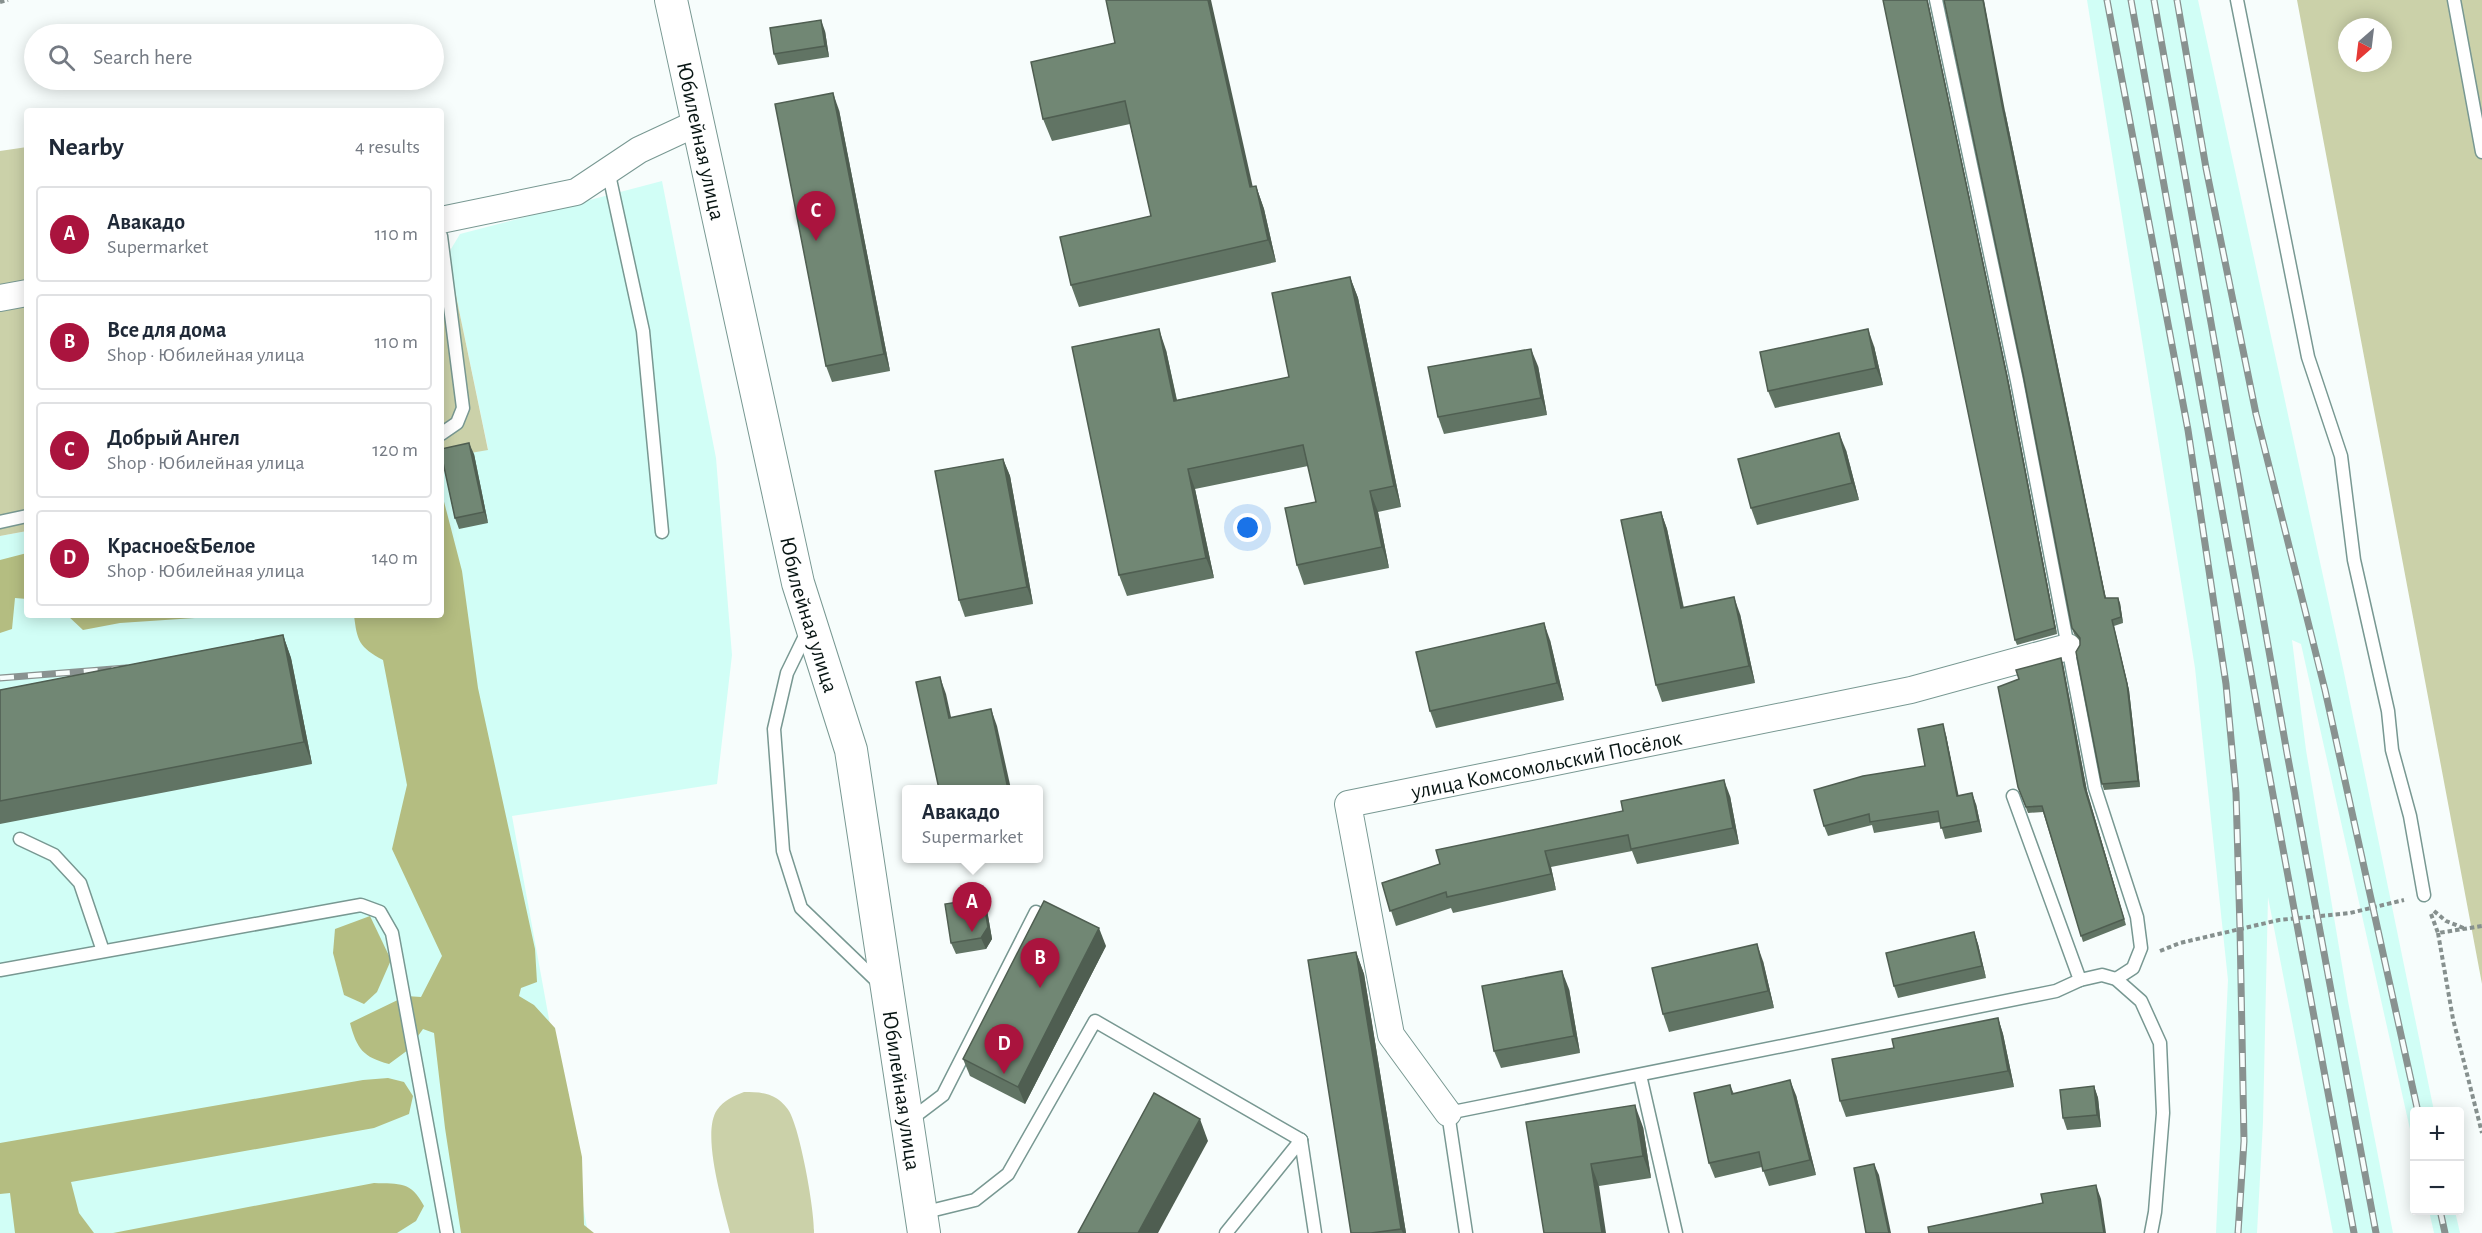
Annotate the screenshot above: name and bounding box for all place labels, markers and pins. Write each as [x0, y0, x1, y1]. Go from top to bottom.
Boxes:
pin: C [796, 192, 836, 241]
pin: A [952, 882, 992, 932]
pin: B [1020, 938, 1060, 988]
pin: D [984, 1024, 1024, 1074]

